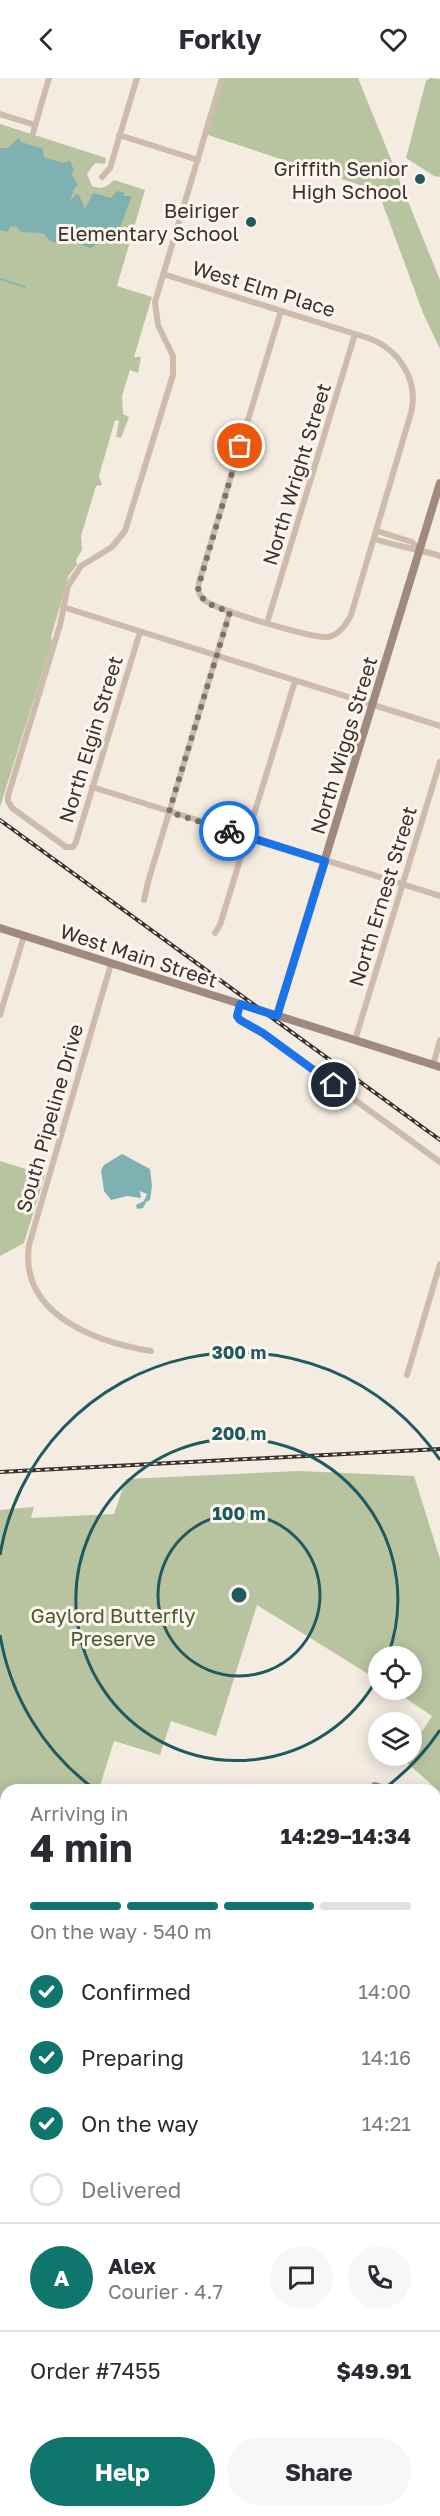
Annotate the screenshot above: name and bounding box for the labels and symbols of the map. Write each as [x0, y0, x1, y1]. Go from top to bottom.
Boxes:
place label: Griffith Senior High School [273, 156, 408, 203]
marker: Griffith Senior High School [413, 172, 427, 186]
place label: Beiriger Elementary School [57, 198, 239, 245]
marker: Beiriger Elementary School [244, 215, 258, 229]
street label: West Elm Place [190, 255, 338, 321]
street label: North Wright Street [257, 380, 335, 568]
pin [214, 420, 265, 471]
street label: North Elgin Street [53, 653, 127, 825]
street label: North Wiggs Street [305, 653, 381, 837]
courier [199, 801, 259, 861]
street label: North Ernest Street [343, 803, 421, 989]
street label: West Main Street [57, 918, 221, 992]
street label: South Pipeline Drive [11, 1021, 87, 1215]
pin [308, 1059, 359, 1110]
text: 300 m [212, 1341, 266, 1363]
text: 200 m [212, 1422, 266, 1444]
text: 100 m [213, 1502, 265, 1524]
centre of rings [229, 1585, 249, 1605]
park label: Gaylord Butterfly Preserve [31, 1603, 195, 1650]

